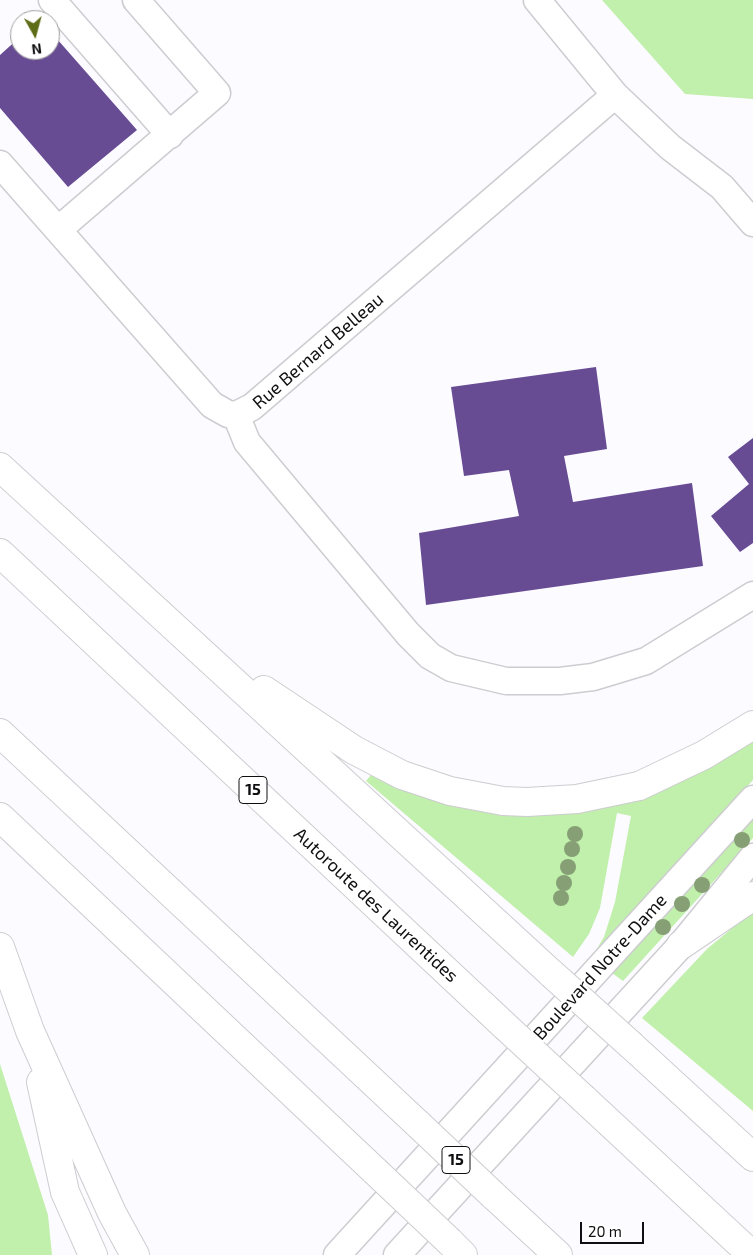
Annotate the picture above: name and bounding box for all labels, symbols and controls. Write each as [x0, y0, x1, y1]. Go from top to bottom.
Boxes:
north arrow [10, 10, 60, 60]
text: N [31, 40, 43, 58]
street label: Rue Bernard Belleau [248, 288, 388, 414]
road number: 15 [239, 776, 267, 804]
street label: Autoroute des Laurentides [289, 823, 463, 987]
street label: Boulevard Notre-Dame [529, 890, 671, 1044]
road number: 15 [442, 1146, 470, 1174]
scale bar [583, 1212, 647, 1244]
text: 20 m [588, 1222, 622, 1240]

